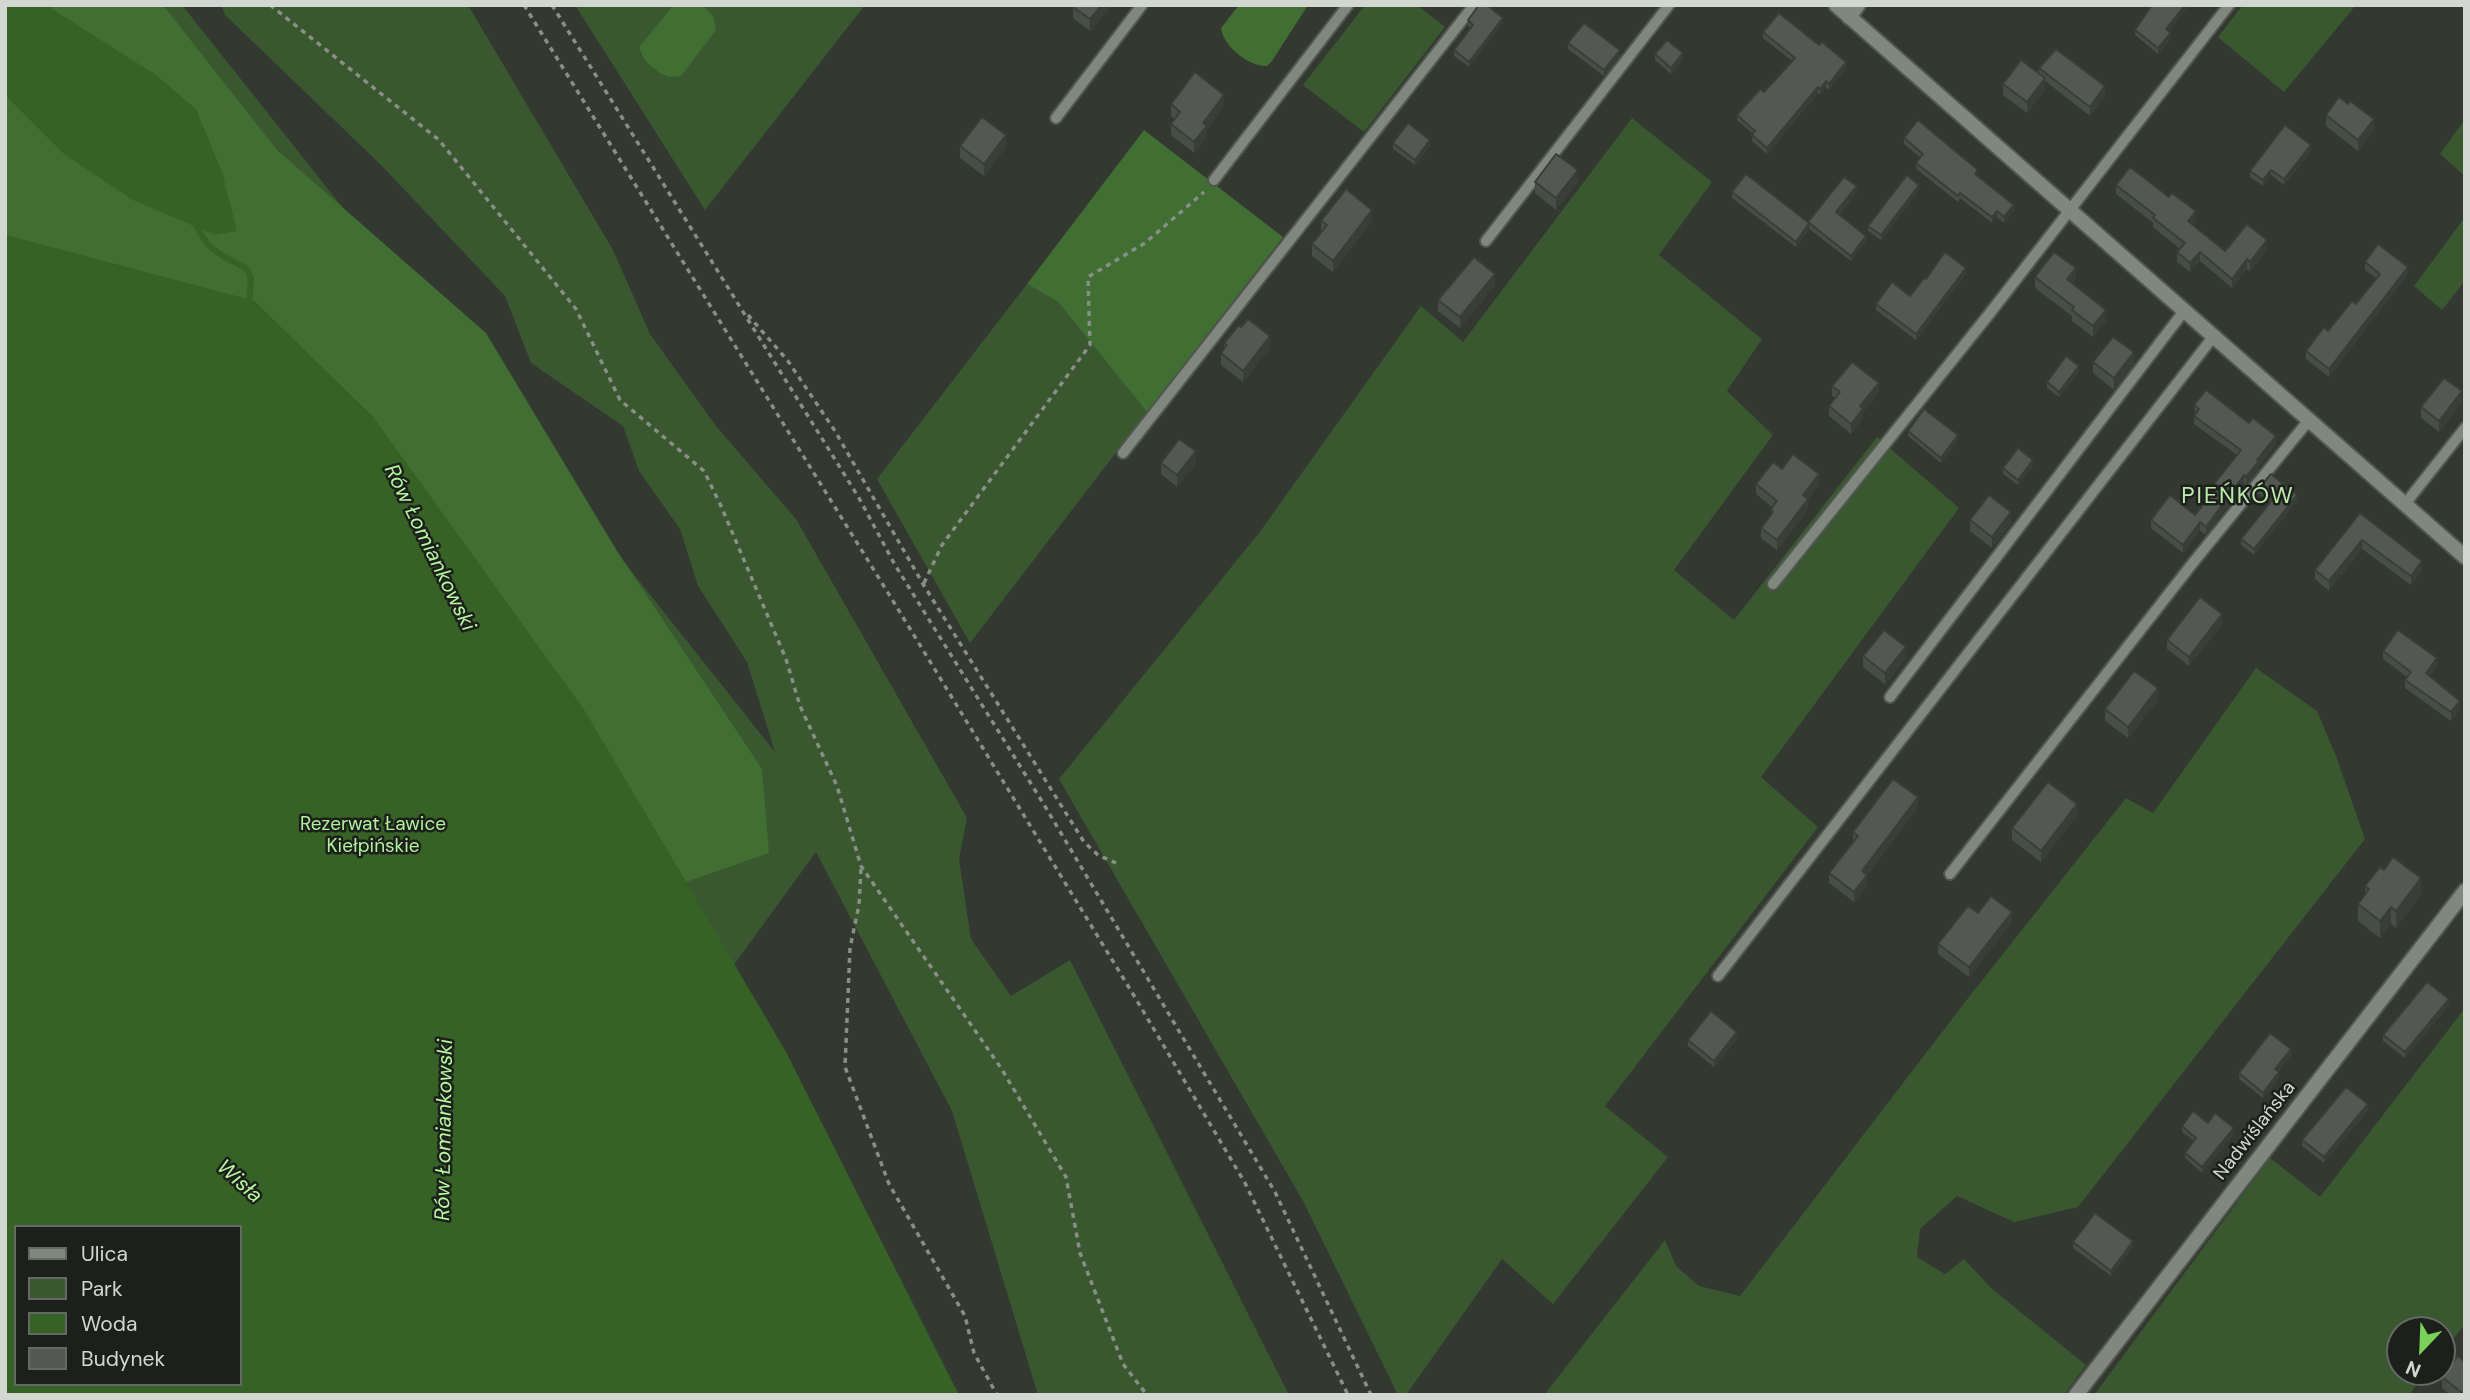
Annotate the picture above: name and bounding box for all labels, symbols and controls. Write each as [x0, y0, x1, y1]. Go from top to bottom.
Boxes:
water label: Rów Łomiankowski [378, 461, 480, 635]
district label: PIEŃKÓW [2182, 483, 2294, 511]
park label: Rezerwat Ławice Kiełpińskie [300, 814, 446, 858]
water label: Rów Łomiankowski [431, 1039, 459, 1221]
street label: Nadwiślańska [2209, 1077, 2301, 1185]
water label: Wisła [211, 1155, 267, 1209]
legend [14, 1225, 242, 1386]
text: Ulica [81, 1240, 128, 1268]
text: Park [81, 1275, 122, 1303]
text: Woda [81, 1310, 137, 1338]
north arrow [2386, 1316, 2456, 1386]
text: Budynek [81, 1345, 165, 1373]
text: N [2402, 1355, 2425, 1383]

